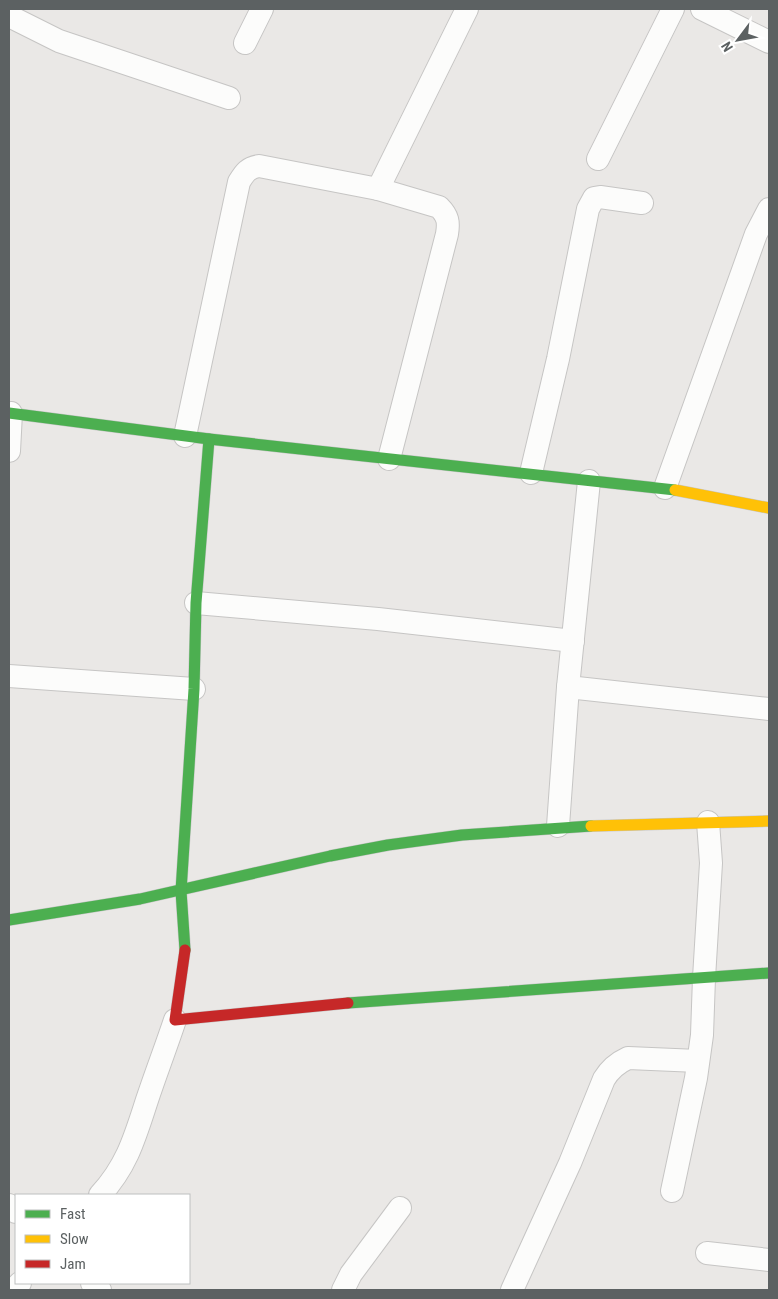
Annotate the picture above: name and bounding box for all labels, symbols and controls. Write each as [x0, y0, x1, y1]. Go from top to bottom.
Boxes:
north arrow [713, 15, 763, 65]
text: N [718, 39, 736, 55]
legend [15, 1194, 190, 1284]
text: Fast [60, 1205, 85, 1223]
text: Slow [60, 1230, 89, 1248]
text: Jam [60, 1255, 86, 1273]

